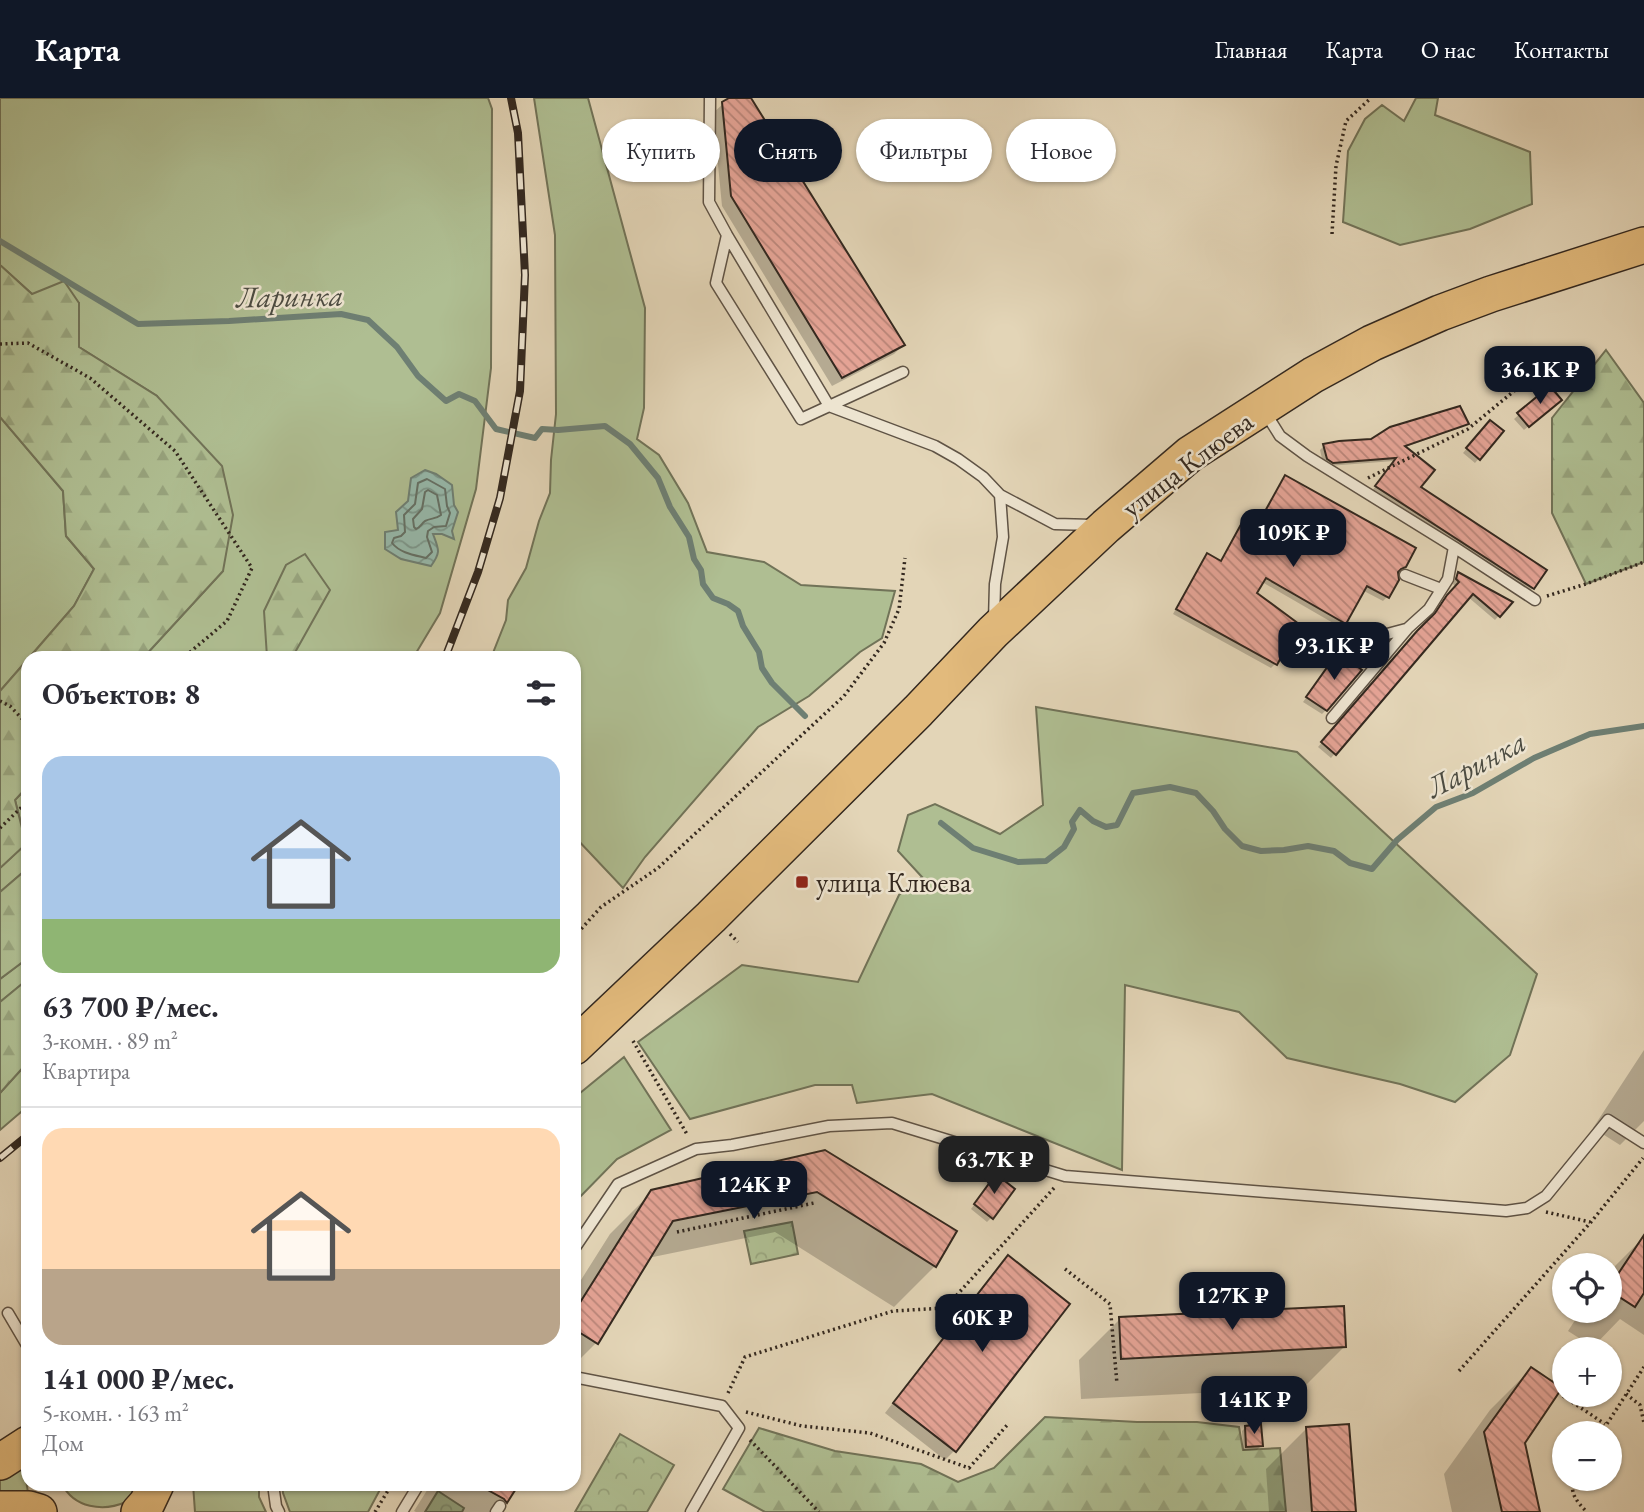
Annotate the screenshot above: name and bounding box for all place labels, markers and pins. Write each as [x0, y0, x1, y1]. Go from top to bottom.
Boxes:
pin: 36.1K ₽ [1475, 346, 1605, 406]
pin: 109K ₽ [1236, 510, 1350, 569]
pin: 93.1K ₽ [1269, 622, 1399, 682]
place label: улица Клюева [816, 864, 972, 900]
marker: улица Клюева [794, 874, 810, 890]
pin: 63.7K ₽ [929, 1136, 1059, 1196]
pin: 124K ₽ [697, 1162, 811, 1221]
pin: 127K ₽ [1175, 1272, 1289, 1332]
pin: 60K ₽ [933, 1294, 1031, 1354]
pin: 141K ₽ [1197, 1376, 1311, 1436]

